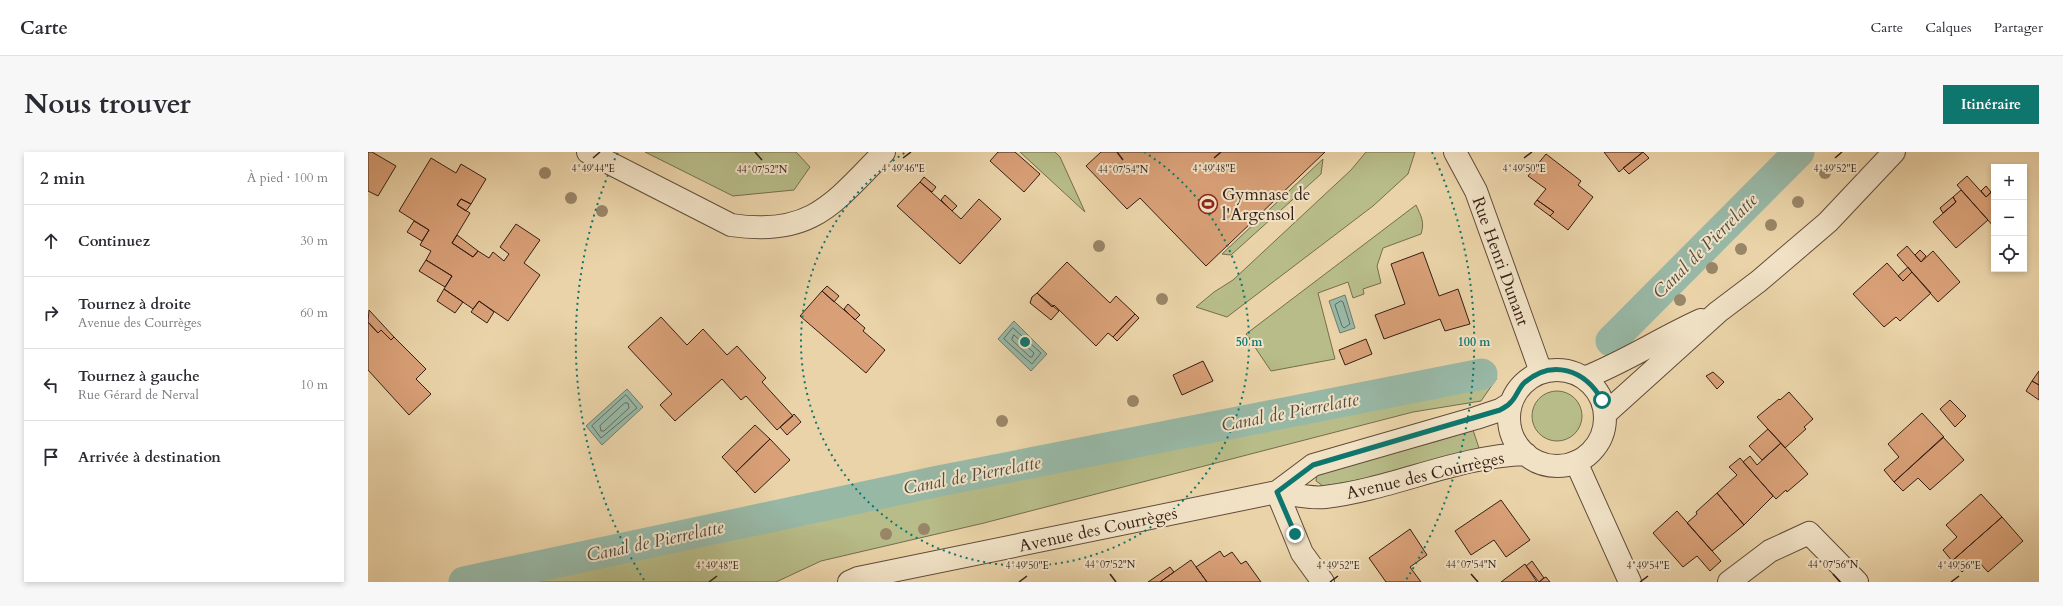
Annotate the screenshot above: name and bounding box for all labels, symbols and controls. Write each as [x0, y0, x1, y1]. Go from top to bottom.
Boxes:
text: Carte [20, 15, 68, 41]
text: Carte [1871, 18, 1903, 37]
text: Calques [1925, 18, 1972, 37]
text: Partager [1994, 18, 2043, 37]
text: Nous trouver [24, 85, 191, 123]
button: Itinéraire [1943, 85, 2039, 124]
text: 4°49'44"E [571, 162, 615, 176]
text: 4°49'46"E [881, 162, 925, 176]
text: 4°49'48"E [1192, 162, 1236, 176]
text: 4°49'50"E [1502, 162, 1546, 176]
text: 4°49'52"E [1813, 162, 1857, 176]
text: 44°07'52"N [737, 163, 788, 177]
text: 44°07'54"N [1098, 163, 1149, 177]
map controls [1991, 164, 2027, 272]
button: + [1991, 164, 2027, 200]
text: 2 min [40, 167, 85, 190]
text: À pied · 100 m [247, 169, 328, 187]
place label: Gymnase de l'Argensol [1222, 183, 1311, 226]
water label: Canal de Pierrelatte [1647, 187, 1764, 304]
sports icon: Gymnase de l'Argensol [1197, 193, 1219, 215]
street label: Rue Henri Dunant [1467, 193, 1535, 329]
button: − [1991, 200, 2027, 236]
icon: ahead [40, 230, 62, 252]
text: Continuez [78, 231, 150, 251]
text: 30 m [300, 232, 328, 250]
button: locate [1991, 236, 2027, 272]
text: Tournez à droite [78, 294, 191, 314]
icon: right [40, 302, 62, 324]
text: 60 m [300, 304, 328, 322]
text: Avenue des Courrèges [78, 314, 201, 332]
text: 50 m [1236, 334, 1263, 350]
text: 100 m [1458, 334, 1491, 350]
centre of rings [1018, 335, 1032, 349]
text: Tournez à gauche [78, 366, 200, 386]
icon: left [40, 374, 62, 396]
text: 10 m [300, 376, 328, 394]
text: Rue Gérard de Nerval [78, 386, 199, 404]
water label: Canal de Pierrelatte [1219, 387, 1362, 438]
route start [1593, 391, 1611, 409]
icon: arrive [40, 446, 62, 468]
street label: Avenue des Courrèges [1344, 446, 1507, 505]
text: Arrivée à destination [78, 447, 221, 467]
water label: Canal de Pierrelatte [901, 450, 1044, 501]
street label: Avenue des Courrèges [1017, 501, 1180, 558]
water label: Canal de Pierrelatte [584, 515, 727, 568]
route end [1286, 525, 1304, 543]
text: 44°07'52"N [1085, 558, 1136, 572]
text: 44°07'54"N [1446, 558, 1497, 572]
text: 44°07'56"N [1808, 558, 1859, 572]
text: 4°49'48"E [695, 559, 739, 573]
text: 4°49'50"E [1005, 559, 1049, 573]
text: 4°49'52"E [1316, 559, 1360, 573]
text: 4°49'54"E [1626, 559, 1670, 573]
text: 4°49'56"E [1937, 559, 1981, 573]

